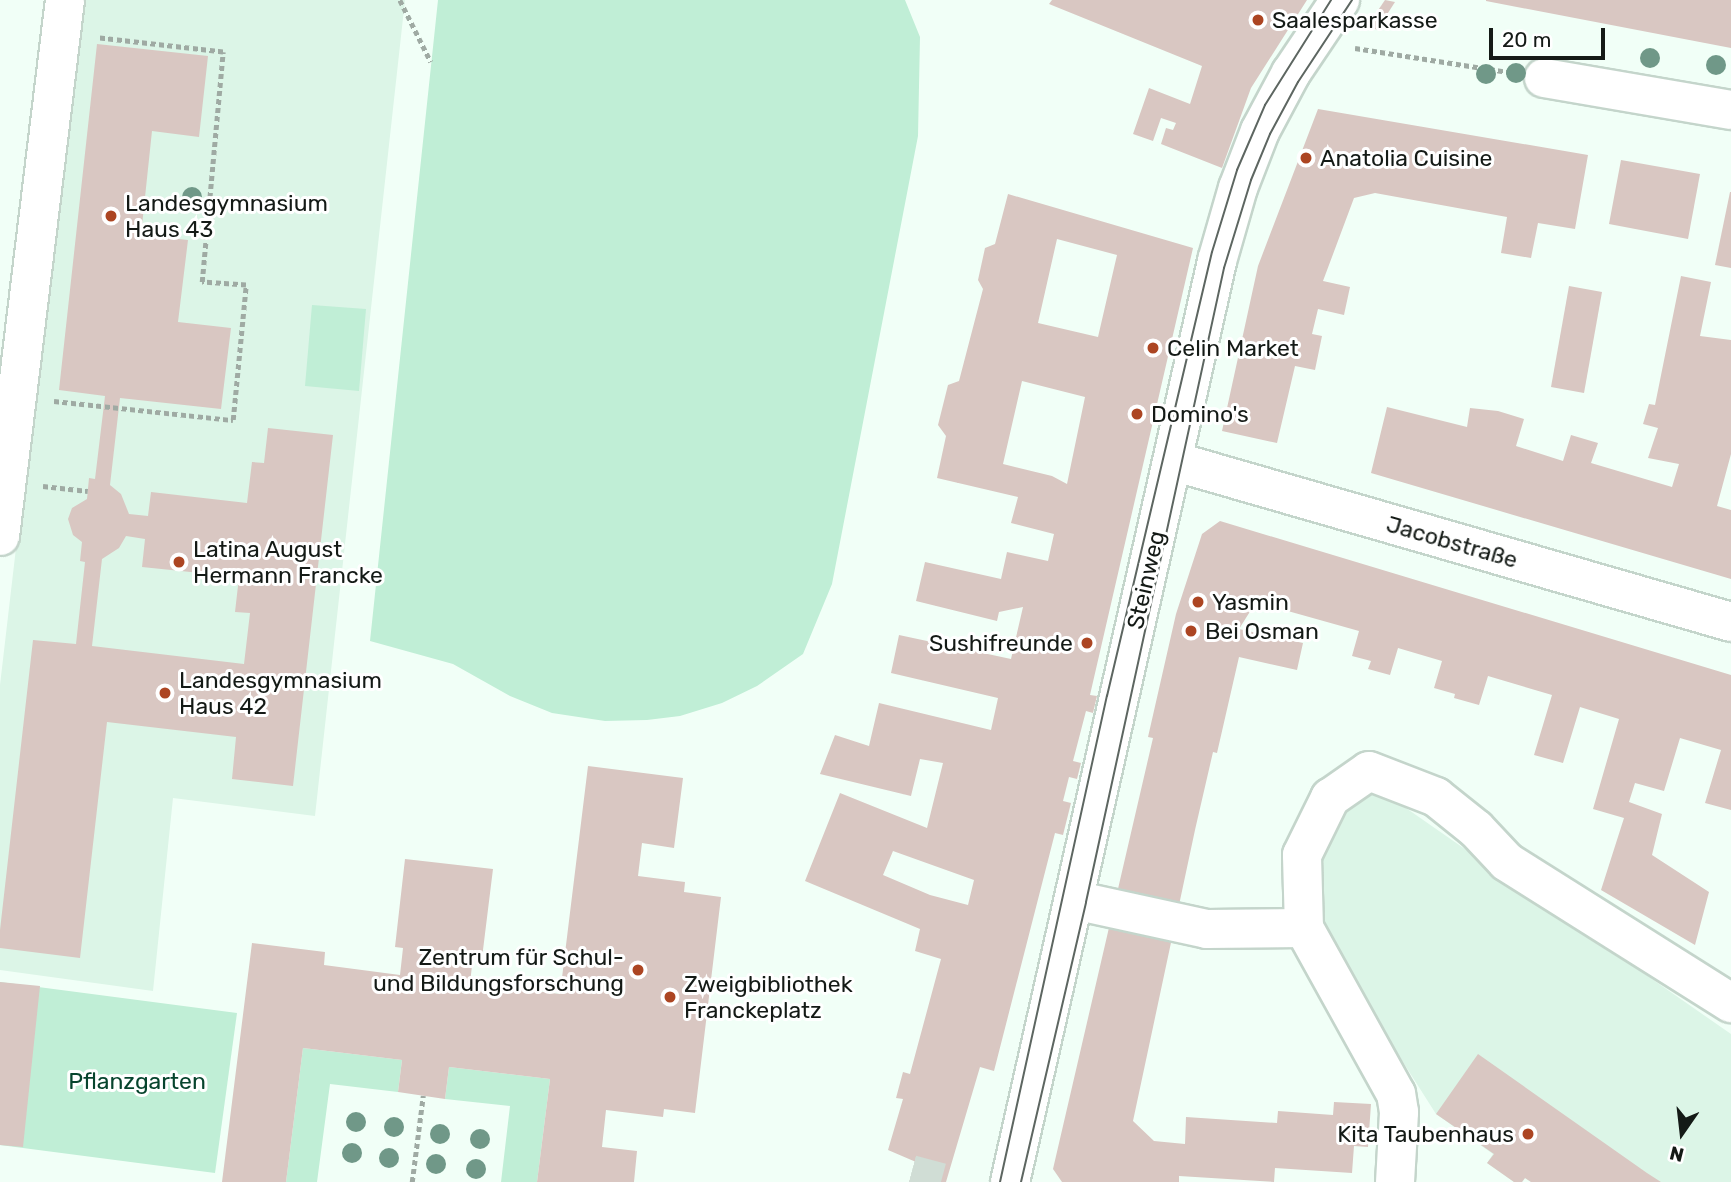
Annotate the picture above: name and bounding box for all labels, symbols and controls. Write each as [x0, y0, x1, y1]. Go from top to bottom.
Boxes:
place label: Saalesparkasse [1272, 6, 1438, 34]
marker: Saalesparkasse [1250, 12, 1266, 28]
scale bar [1493, 14, 1608, 58]
text: 20 m [1502, 27, 1551, 52]
place label: Anatolia Cuisine [1320, 144, 1492, 172]
marker: Anatolia Cuisine [1298, 150, 1314, 166]
place label: Landesgymnasium Haus 43 [125, 189, 328, 243]
marker: Landesgymnasium Haus 43 [103, 208, 119, 224]
place label: Celin Market [1167, 334, 1299, 362]
marker: Celin Market [1145, 340, 1161, 356]
place label: Domino's [1151, 400, 1249, 428]
marker: Domino's [1129, 406, 1145, 422]
street label: Jacobstraße [1383, 510, 1521, 574]
street label: Steinweg [1121, 528, 1171, 632]
place label: Latina August Hermann Francke [193, 535, 383, 589]
marker: Latina August Hermann Francke [171, 554, 187, 570]
place label: Yasmin [1212, 588, 1289, 616]
marker: Yasmin [1190, 594, 1206, 610]
place label: Bei Osman [1205, 617, 1319, 645]
marker: Bei Osman [1183, 623, 1199, 639]
place label: Sushifreunde [929, 629, 1073, 657]
marker: Sushifreunde [1079, 635, 1095, 651]
place label: Landesgymnasium Haus 42 [179, 666, 382, 720]
marker: Landesgymnasium Haus 42 [157, 685, 173, 701]
place label: Zentrum für Schul- und Bildungsforschung [373, 943, 624, 997]
marker: Zentrum für Schul- und Bildungsforschung [630, 962, 646, 978]
place label: Zweigbibliothek Franckeplatz [684, 970, 853, 1024]
marker: Zweigbibliothek Franckeplatz [662, 989, 678, 1005]
park label: Pflanzgarten [68, 1067, 206, 1095]
north arrow [1647, 1098, 1717, 1168]
place label: Kita Taubenhaus [1337, 1120, 1514, 1148]
marker: Kita Taubenhaus [1520, 1126, 1536, 1142]
text: N [1667, 1141, 1686, 1167]

